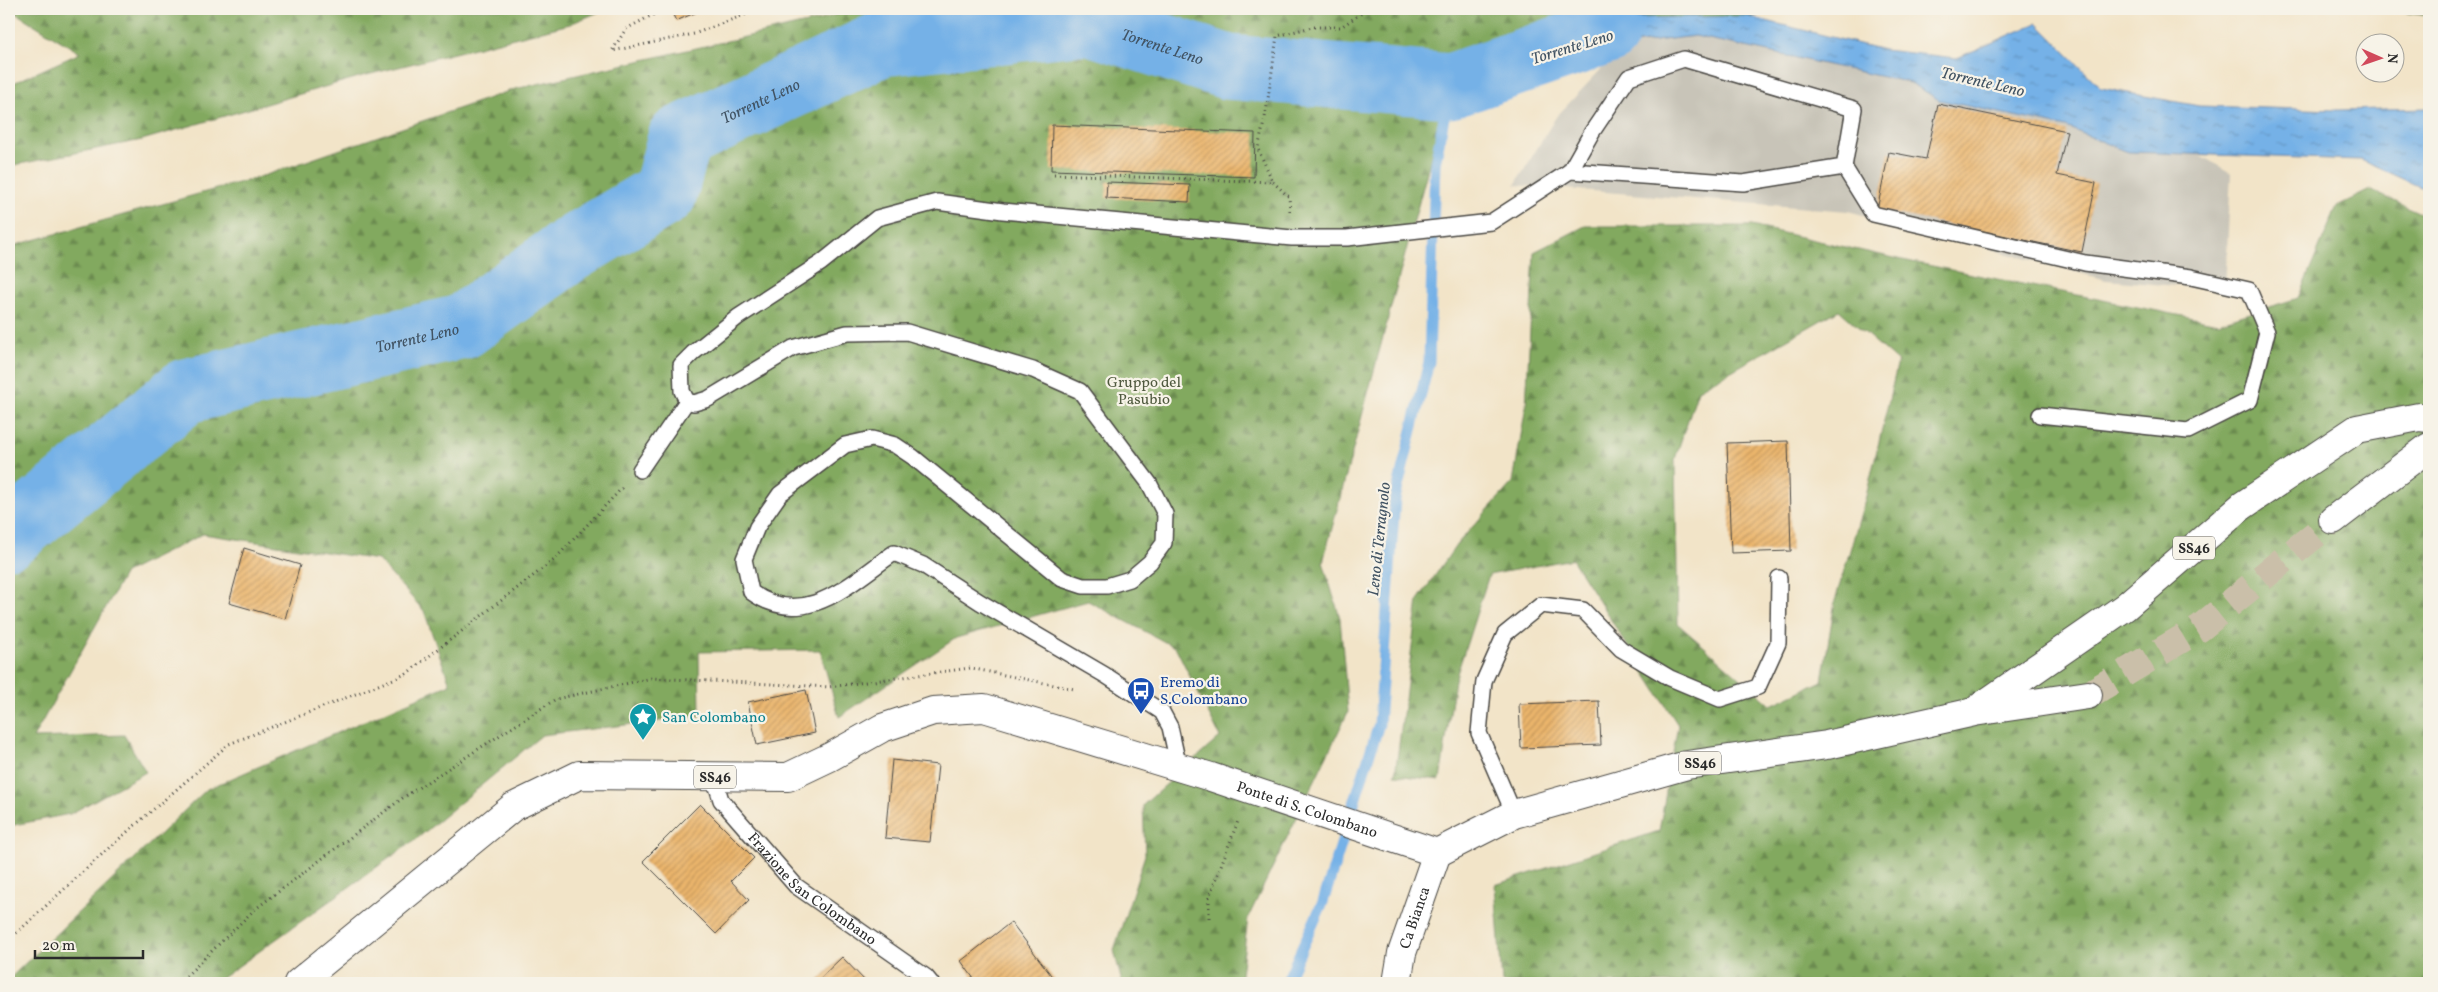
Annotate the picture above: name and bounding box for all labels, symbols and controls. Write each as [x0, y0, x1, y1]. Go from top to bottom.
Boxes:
water label: Torrente Leno [1118, 24, 1206, 72]
water label: Torrente Leno [1529, 25, 1617, 71]
north arrow [2356, 32, 2406, 82]
text: N [2382, 53, 2401, 64]
water label: Torrente Leno [1939, 63, 2027, 103]
water label: Torrente Leno [718, 74, 805, 130]
water label: Torrente Leno [374, 319, 462, 360]
park label: Gruppo del Pasubio [1107, 373, 1181, 411]
water label: Leno di Terragnolo [1363, 480, 1397, 597]
road number: SS46 [2173, 536, 2215, 560]
place label: Eremo di S.Colombano [1160, 673, 1248, 711]
bus stop icon: Eremo di S.Colombano [1126, 676, 1156, 715]
place icon: San Colombano [628, 702, 658, 741]
place label: San Colombano [662, 708, 766, 729]
road number: SS46 [1679, 751, 1721, 774]
road number: SS46 [694, 766, 736, 789]
street label: Ponte di S. Colombano [1234, 777, 1380, 844]
street label: Frazione San Colombano [742, 828, 880, 951]
street label: Ca Bianca [1395, 884, 1436, 952]
scale bar [35, 927, 142, 959]
text: 20 m [42, 936, 75, 957]

